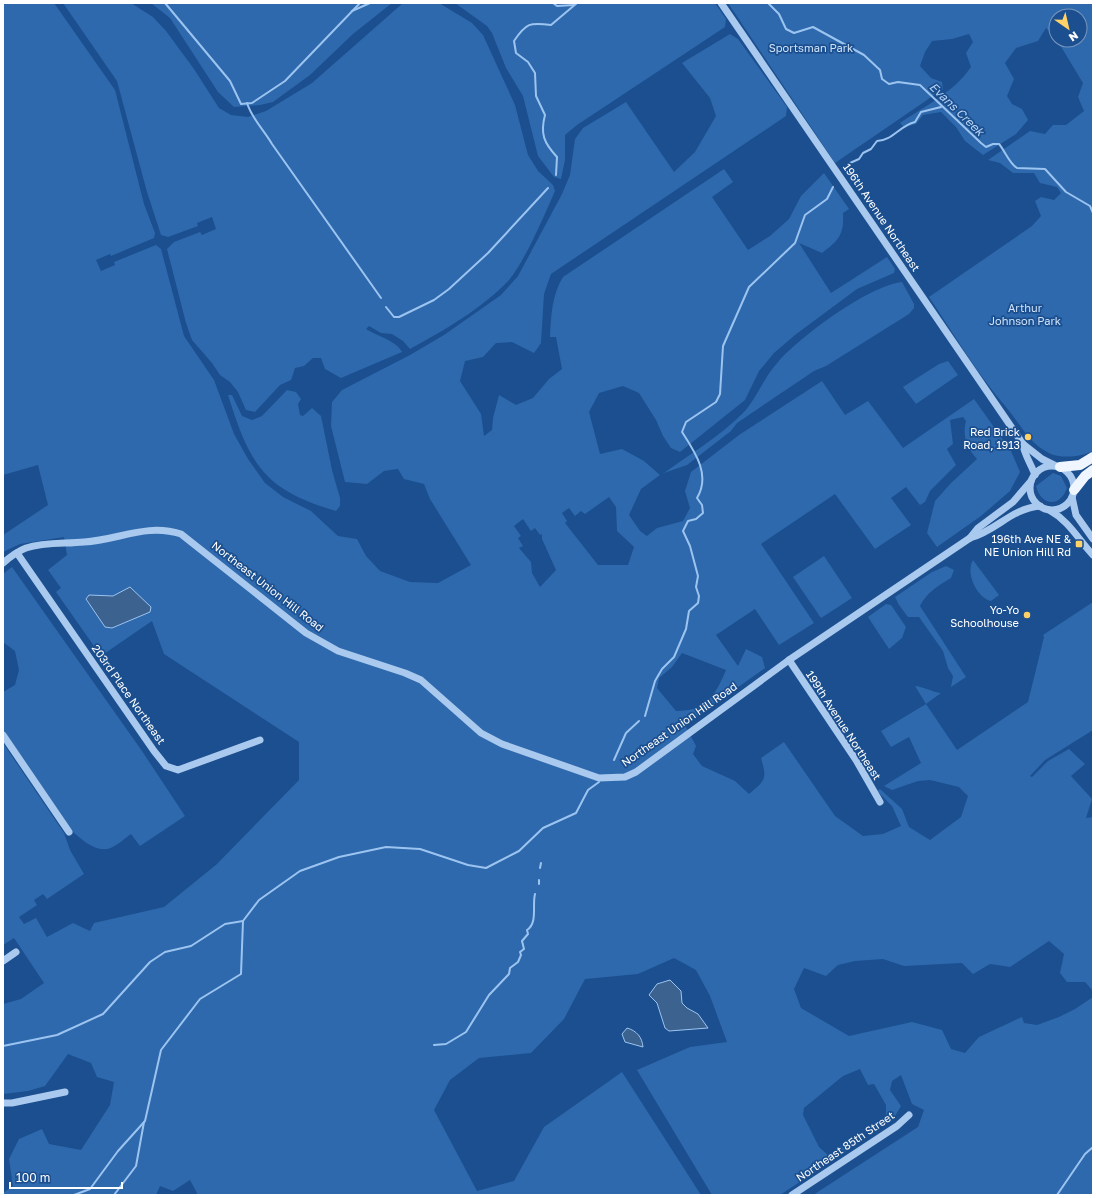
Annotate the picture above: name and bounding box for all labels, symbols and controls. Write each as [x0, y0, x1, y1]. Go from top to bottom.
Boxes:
north arrow [1048, 8, 1088, 48]
text: N [1067, 29, 1081, 44]
park label: Sportsman Park [769, 41, 853, 54]
water label: Evans Creek [926, 79, 988, 140]
street label: 196th Avenue Northeast [841, 160, 923, 274]
park label: Arthur Johnson Park [989, 301, 1061, 327]
place label: Red Brick Road, 1913 [963, 425, 1020, 451]
marker: Red Brick Road, 1913 [1023, 432, 1033, 442]
place label: 196th Ave NE & NE Union Hill Rd [984, 532, 1072, 558]
street label: Northeast Union Hill Road [210, 538, 326, 634]
marker: 196th Ave NE & NE Union Hill Rd [1074, 539, 1084, 549]
place label: Yo-Yo Schoolhouse [950, 603, 1019, 629]
marker: Yo-Yo Schoolhouse [1022, 610, 1032, 620]
street label: 203rd Place Northeast [90, 642, 168, 746]
street label: 199th Avenue Northeast [804, 668, 884, 782]
street label: Northeast Union Hill Road [619, 679, 739, 769]
street label: Northeast 85th Street [793, 1108, 897, 1184]
scale bar [10, 1164, 122, 1190]
text: 100 m [16, 1170, 50, 1185]

